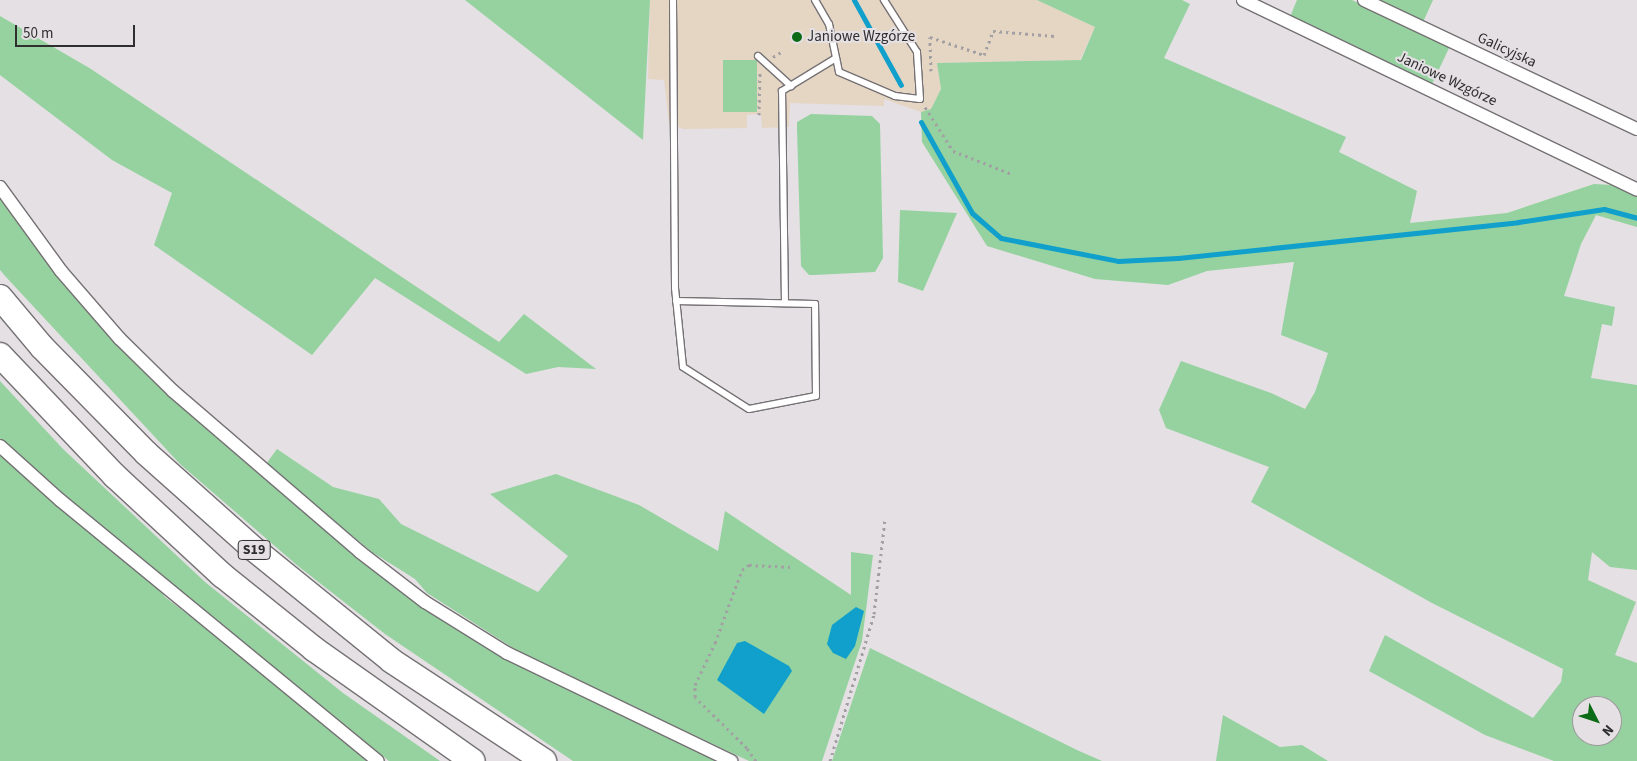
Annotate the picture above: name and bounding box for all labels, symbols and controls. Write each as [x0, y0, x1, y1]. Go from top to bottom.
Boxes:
scale bar [18, 15, 138, 47]
text: 50 m [23, 23, 53, 44]
place label: Janiowe Wzgórze [807, 28, 915, 46]
street label: Galicyjska [1475, 29, 1539, 71]
marker: Janiowe Wzgórze [791, 31, 803, 43]
street label: Janiowe Wzgórze [1394, 48, 1500, 110]
road number: S19 [236, 538, 272, 562]
north arrow [1572, 696, 1622, 746]
text: N [1597, 720, 1618, 740]

